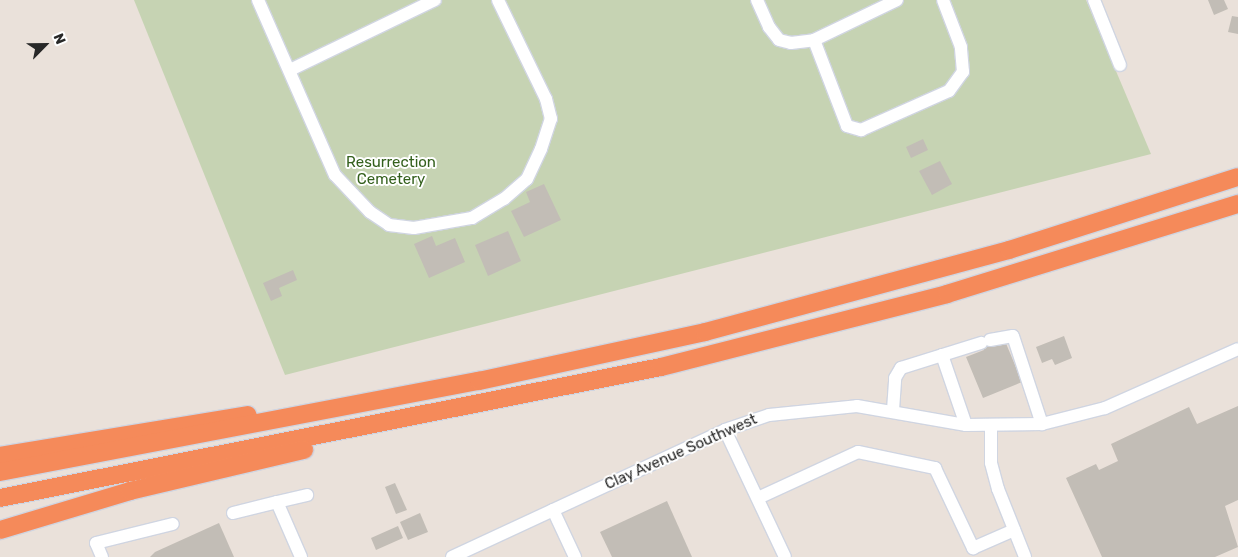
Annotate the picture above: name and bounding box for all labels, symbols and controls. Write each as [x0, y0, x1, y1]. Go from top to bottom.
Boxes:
north arrow [20, 20, 70, 70]
text: N [49, 31, 69, 47]
park label: Resurrection Cemetery [346, 153, 436, 188]
street label: Clay Avenue Southwest [602, 410, 760, 494]

